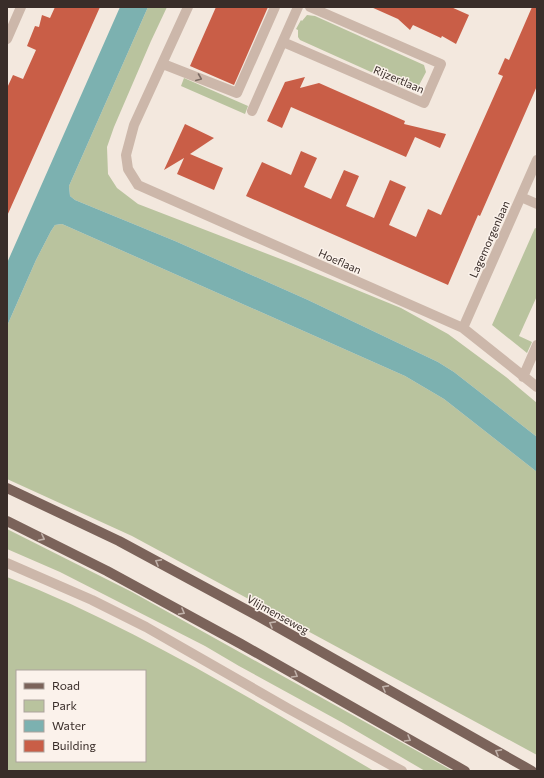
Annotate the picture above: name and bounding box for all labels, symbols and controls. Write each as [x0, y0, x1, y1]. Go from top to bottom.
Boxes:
street label: Rijzertlaan [372, 63, 426, 95]
one-way arrow [196, 74, 203, 82]
street label: Lagemorgenlaan [466, 199, 512, 279]
street label: Hoeflaan [317, 246, 363, 276]
one-way arrow [38, 533, 45, 541]
one-way arrow [155, 559, 162, 566]
street label: Vlijmenseweg [245, 592, 311, 636]
one-way arrow [178, 607, 185, 614]
one-way arrow [269, 621, 276, 628]
legend [16, 670, 146, 762]
one-way arrow [291, 670, 298, 677]
text: Road [52, 678, 80, 692]
one-way arrow [382, 685, 389, 692]
text: Park [52, 698, 78, 712]
text: Water [52, 718, 86, 732]
one-way arrow [404, 734, 412, 742]
text: Building [52, 738, 96, 752]
one-way arrow [495, 749, 502, 756]

